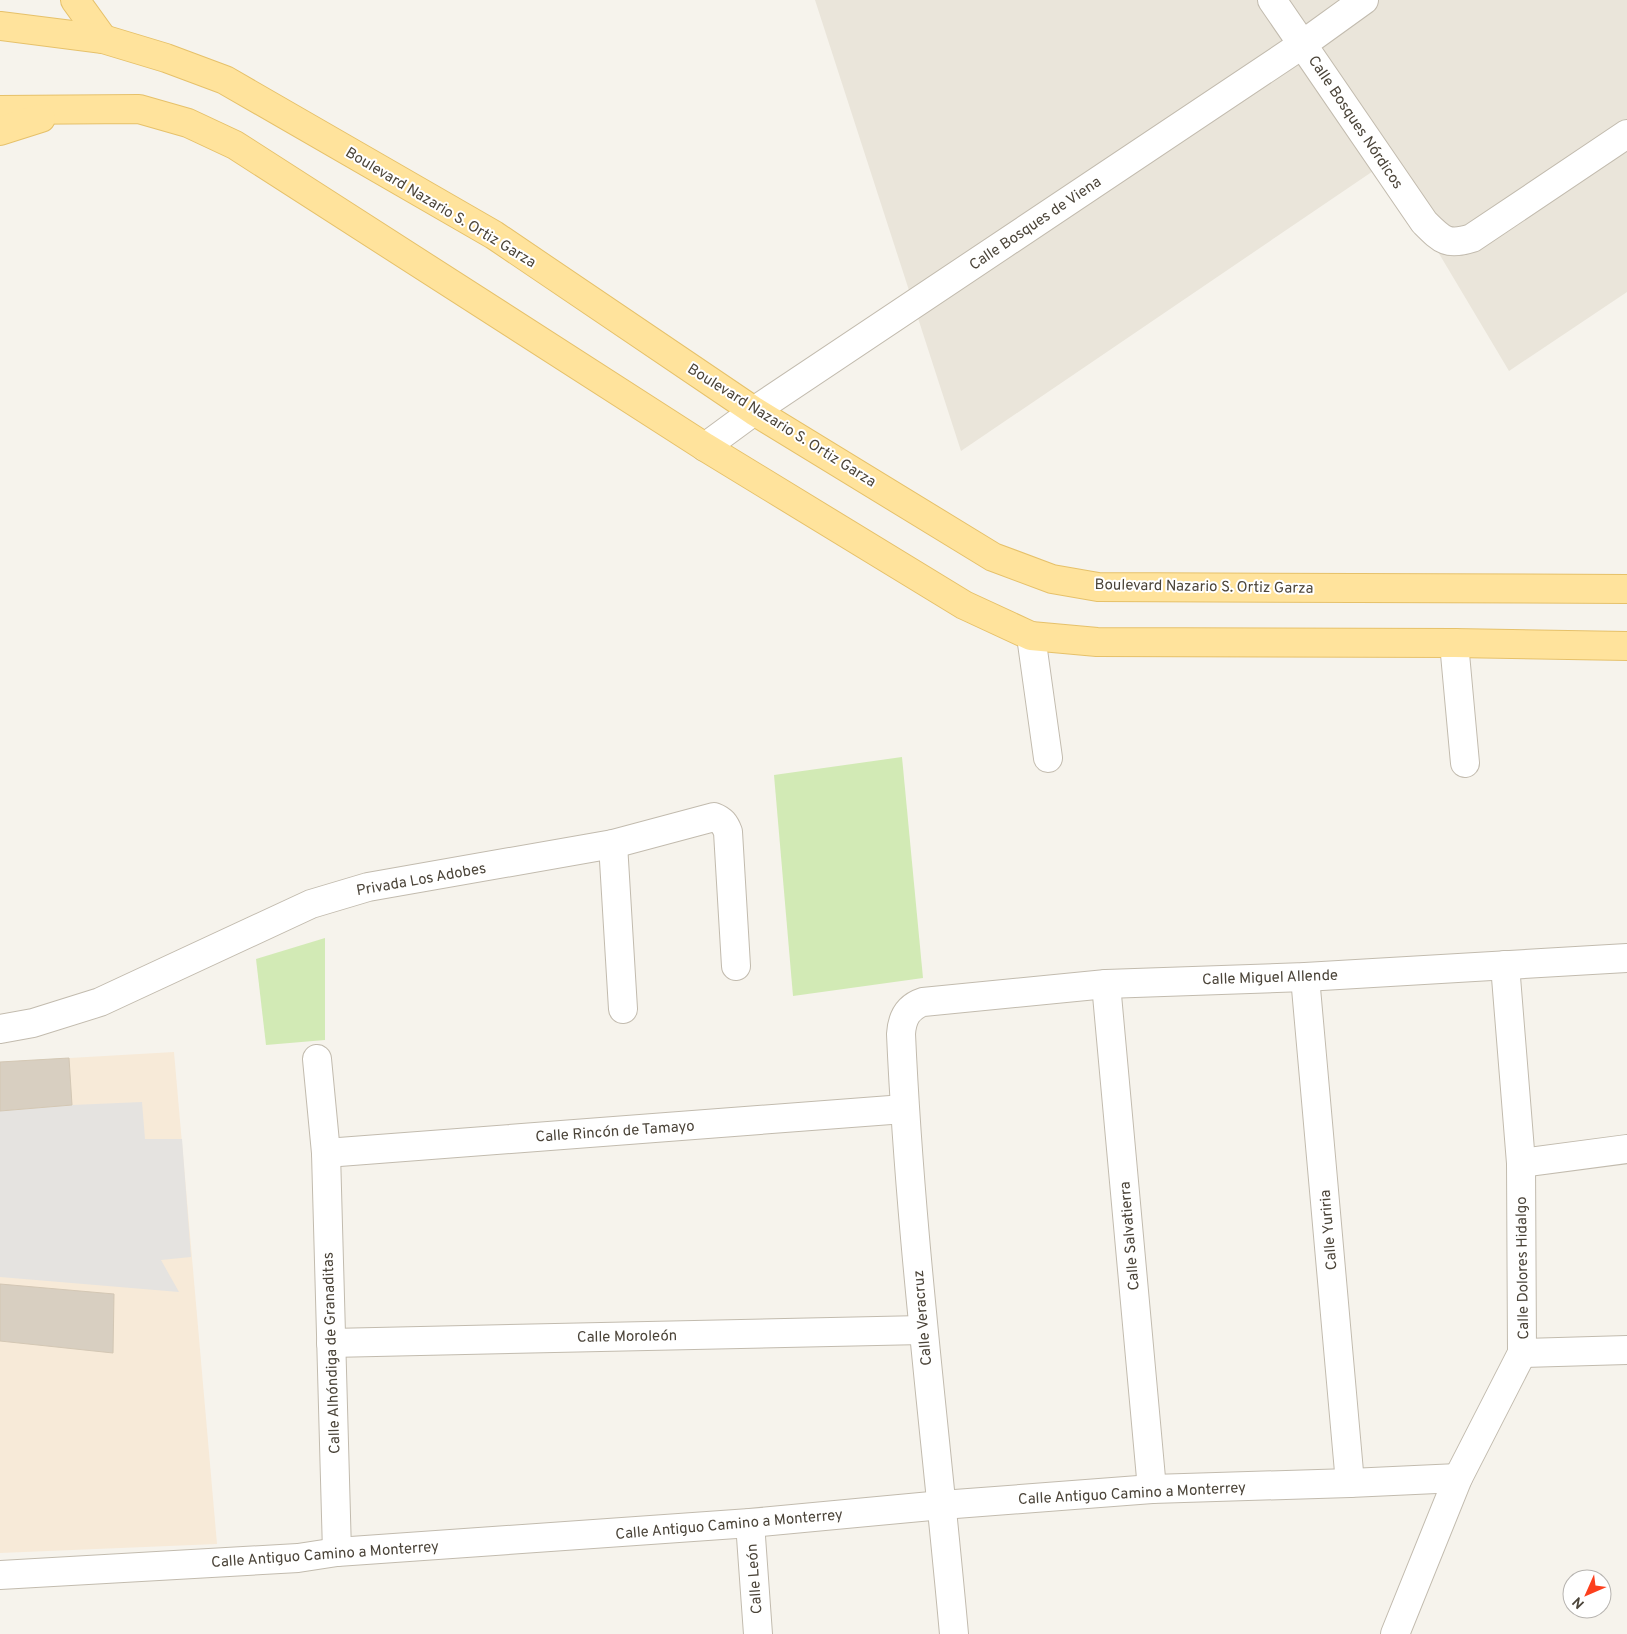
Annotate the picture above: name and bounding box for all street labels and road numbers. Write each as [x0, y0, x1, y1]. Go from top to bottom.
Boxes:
street label: Calle Bosques Nórdicos [1303, 52, 1407, 193]
street label: Boulevard Nazario S. Ortiz Garza [341, 144, 539, 273]
street label: Calle Bosques de Viena [966, 173, 1105, 275]
street label: Boulevard Nazario S. Ortiz Garza [683, 360, 879, 492]
street label: Boulevard Nazario S. Ortiz Garza [1094, 576, 1314, 599]
street label: Privada Los Adobes [355, 860, 488, 901]
street label: Calle Miguel Allende [1202, 967, 1338, 990]
street label: Calle Rincón de Tamayo [535, 1117, 695, 1148]
street label: Calle Salvatierra [1116, 1181, 1145, 1291]
street label: Calle Yuriria [1317, 1189, 1342, 1271]
street label: Calle Dolores Hidalgo [1513, 1196, 1534, 1340]
street label: Calle Alhóndiga de Granaditas [319, 1252, 346, 1454]
street label: Calle Veracruz [910, 1269, 937, 1366]
street label: Calle Moroleón [577, 1327, 677, 1348]
street label: Calle Antiguo Camino a Monterrey [1018, 1479, 1247, 1510]
street label: Calle Antiguo Camino a Monterrey [615, 1506, 844, 1545]
street label: Calle Antiguo Camino a Monterrey [211, 1538, 440, 1573]
street label: Calle León [744, 1543, 767, 1615]

